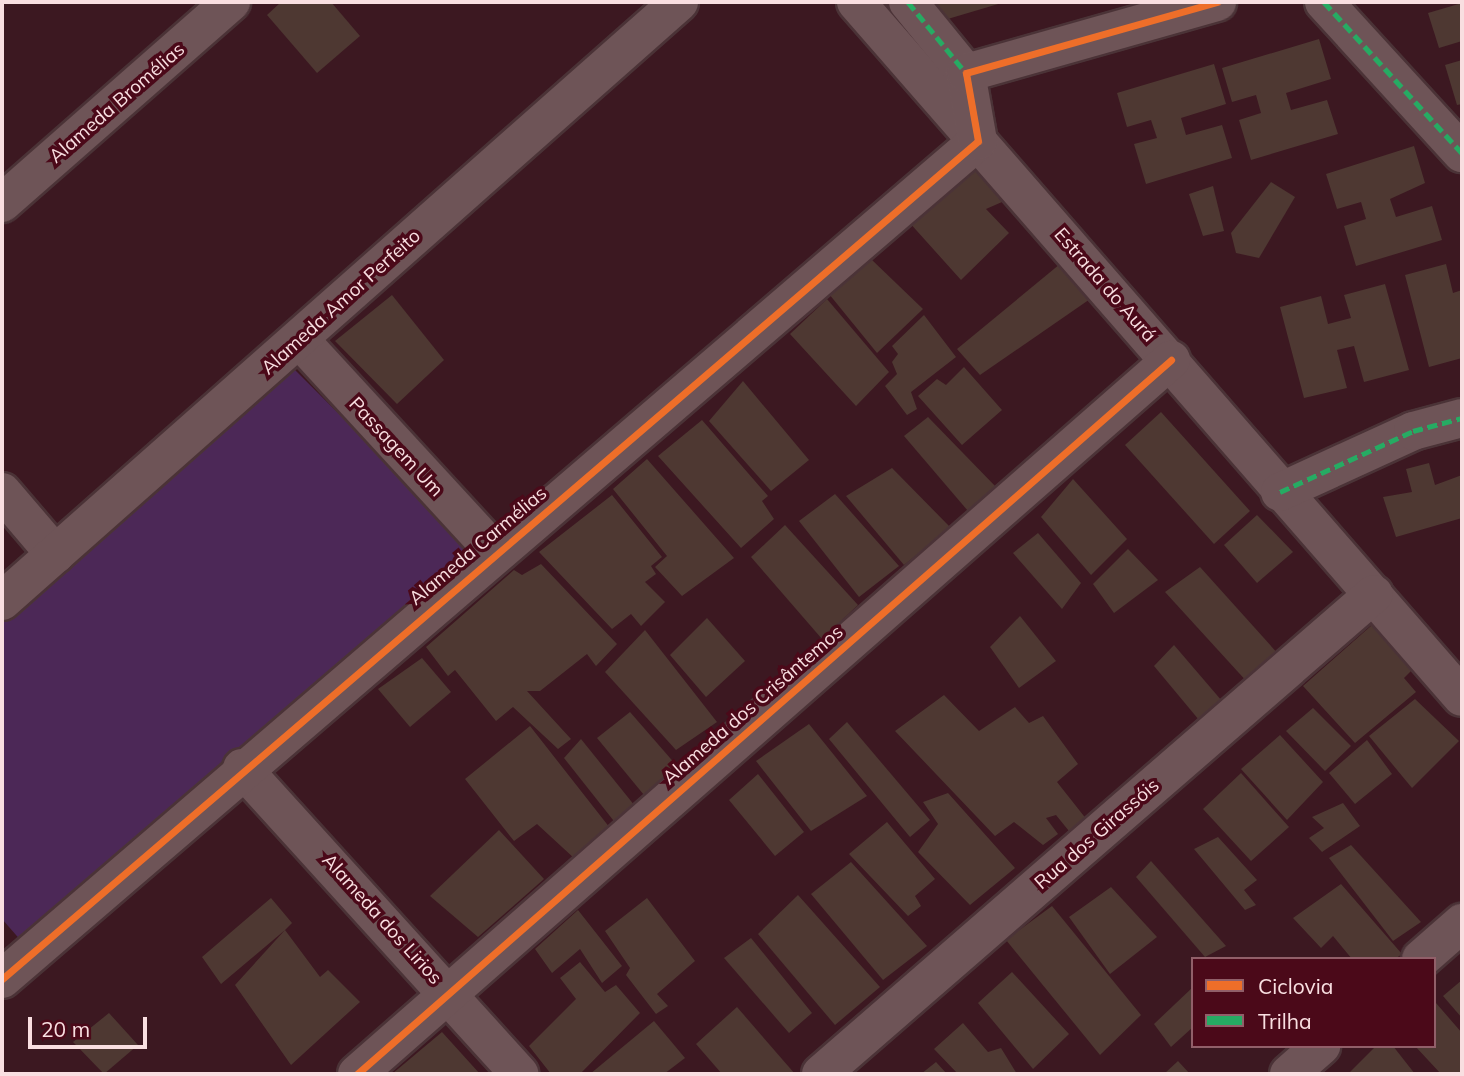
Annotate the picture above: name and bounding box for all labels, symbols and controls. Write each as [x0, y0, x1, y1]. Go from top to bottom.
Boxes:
street label: Alameda Bromélias [45, 38, 189, 168]
street label: Estrada do Aurá [1049, 223, 1161, 347]
street label: Alameda Amor Perfeito [257, 225, 425, 379]
street label: Passagem Um [344, 393, 448, 501]
street label: Alameda Carmélias [405, 482, 551, 610]
street label: Alameda dos Crisântemos [658, 620, 848, 790]
street label: Rua dos Girassóis [1030, 774, 1164, 894]
street label: Alameda dos Lirios [317, 849, 447, 989]
legend [1191, 957, 1436, 1048]
text: Ciclovia [1258, 973, 1333, 999]
scale bar [32, 1002, 150, 1046]
text: Trilha [1258, 1008, 1312, 1034]
text: 20 m [41, 1016, 90, 1042]

